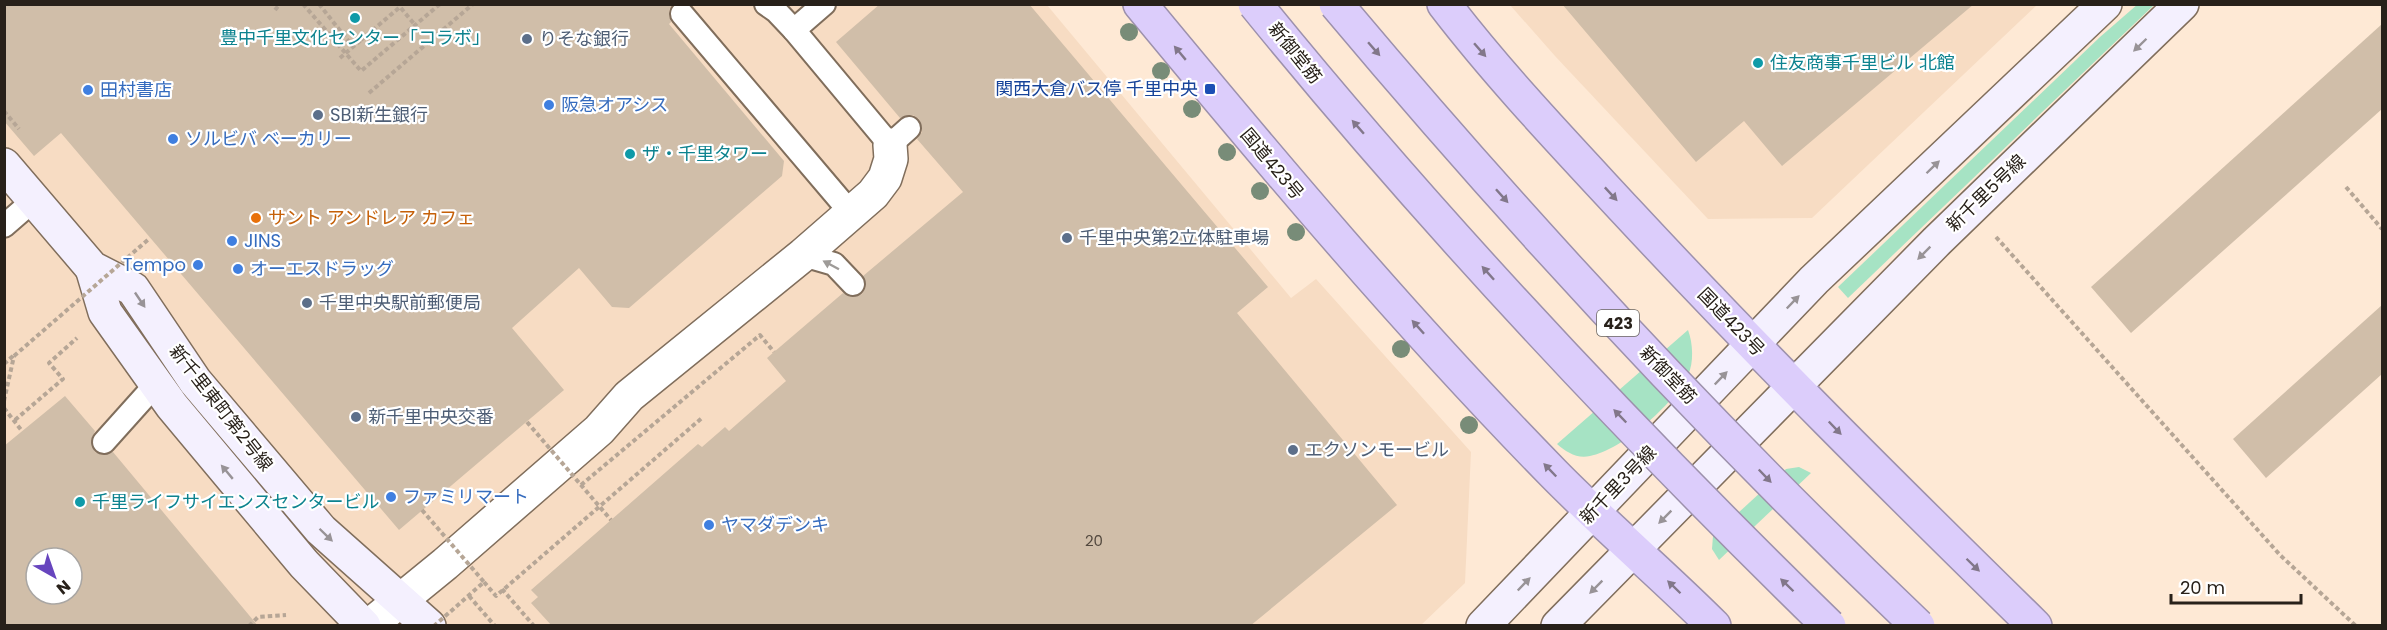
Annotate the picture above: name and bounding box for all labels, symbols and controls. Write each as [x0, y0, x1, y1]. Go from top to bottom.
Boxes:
marker: 豊中千里文化センター「コラボ」 [348, 11, 362, 25]
street label: 新御堂筋 [1263, 17, 1328, 89]
place label: 豊中千里文化センター「コラボ」 [220, 25, 490, 50]
place label: りそな銀行 [539, 26, 629, 51]
marker: りそな銀行 [520, 32, 534, 46]
one-way arrow [2133, 38, 2148, 51]
one-way arrow [1367, 41, 1380, 56]
one-way arrow [1473, 42, 1486, 57]
one-way arrow [1174, 46, 1187, 61]
place label: 住友商事千里ビル 北館 [1770, 50, 1955, 75]
marker: 住友商事千里ビル 北館 [1751, 56, 1765, 70]
place label: 関西大倉バス停 千里中央 [995, 76, 1198, 101]
place label: 田村書店 [100, 77, 172, 102]
marker: 関西大倉バス停 千里中央 [1203, 82, 1217, 96]
marker: 田村書店 [81, 83, 95, 97]
place label: 阪急オアシス [561, 92, 668, 117]
marker: 阪急オアシス [542, 98, 556, 112]
place label: SBI新生銀行 [330, 102, 428, 127]
marker: SBI新生銀行 [311, 108, 325, 122]
one-way arrow [1352, 120, 1365, 135]
street label: 国道423号 [1235, 123, 1310, 205]
place label: ソルビバ ベーカリー [185, 126, 352, 151]
marker: ソルビバ ベーカリー [166, 132, 180, 146]
place label: ザ・千里タワー [642, 141, 768, 166]
marker: ザ・千里タワー [623, 147, 637, 161]
street label: 新千里5号線 [1941, 148, 2031, 237]
one-way arrow [1926, 160, 1941, 174]
one-way arrow [1604, 187, 1618, 202]
one-way arrow [1495, 188, 1508, 203]
place label: サント アンドレア カフェ [268, 205, 475, 230]
marker: サント アンドレア カフェ [249, 211, 263, 225]
place label: 千里中央第2立体駐車場 [1079, 225, 1269, 250]
place label: JINS [244, 228, 281, 253]
marker: 千里中央第2立体駐車場 [1060, 231, 1074, 245]
marker: JINS [225, 234, 239, 248]
one-way arrow [1917, 246, 1931, 261]
place label: Tempo [123, 252, 186, 277]
place label: オーエスドラッグ [250, 256, 394, 281]
marker: Tempo [191, 258, 205, 272]
one-way arrow [822, 261, 840, 271]
marker: オーエスドラッグ [231, 262, 245, 276]
one-way arrow [1481, 265, 1495, 280]
street label: 国道423号 [1692, 282, 1770, 361]
place label: 千里中央駅前郵便局 [319, 290, 481, 315]
one-way arrow [134, 292, 145, 308]
one-way arrow [1786, 295, 1800, 310]
marker: 千里中央駅前郵便局 [300, 296, 314, 310]
road number: 423 [1597, 310, 1639, 336]
one-way arrow [1412, 320, 1425, 335]
street label: 新千里東町第2号線 [164, 339, 279, 476]
street label: 新御堂筋 [1634, 340, 1702, 409]
one-way arrow [1714, 370, 1728, 385]
place label: 新千里中央交番 [368, 404, 494, 429]
one-way arrow [1614, 409, 1628, 423]
marker: 新千里中央交番 [349, 410, 363, 424]
one-way arrow [1827, 421, 1841, 435]
place label: エクソンモービル [1305, 437, 1449, 462]
street label: 新千里3号線 [1574, 440, 1662, 530]
marker: エクソンモービル [1286, 443, 1300, 457]
one-way arrow [1544, 464, 1558, 478]
one-way arrow [221, 465, 234, 480]
one-way arrow [1758, 468, 1772, 482]
place label: ファミリマート [403, 484, 529, 509]
place label: 千里ライフサイエンスセンタービル [92, 489, 379, 514]
marker: ファミリマート [384, 490, 398, 504]
marker: 千里ライフサイエンスセンタービル [73, 495, 87, 509]
one-way arrow [1658, 510, 1672, 524]
place label: ヤマダデンキ [721, 512, 829, 537]
marker: ヤマダデンキ [702, 518, 716, 532]
one-way arrow [319, 527, 333, 541]
house number: 20 [1085, 530, 1103, 551]
north arrow [24, 546, 84, 606]
one-way arrow [1966, 558, 1980, 572]
scale bar [2171, 567, 2302, 605]
text: N [51, 574, 75, 600]
text: 20 m [2180, 575, 2225, 600]
one-way arrow [1517, 576, 1531, 591]
one-way arrow [1780, 578, 1794, 592]
one-way arrow [1588, 580, 1603, 594]
one-way arrow [1667, 580, 1682, 594]

